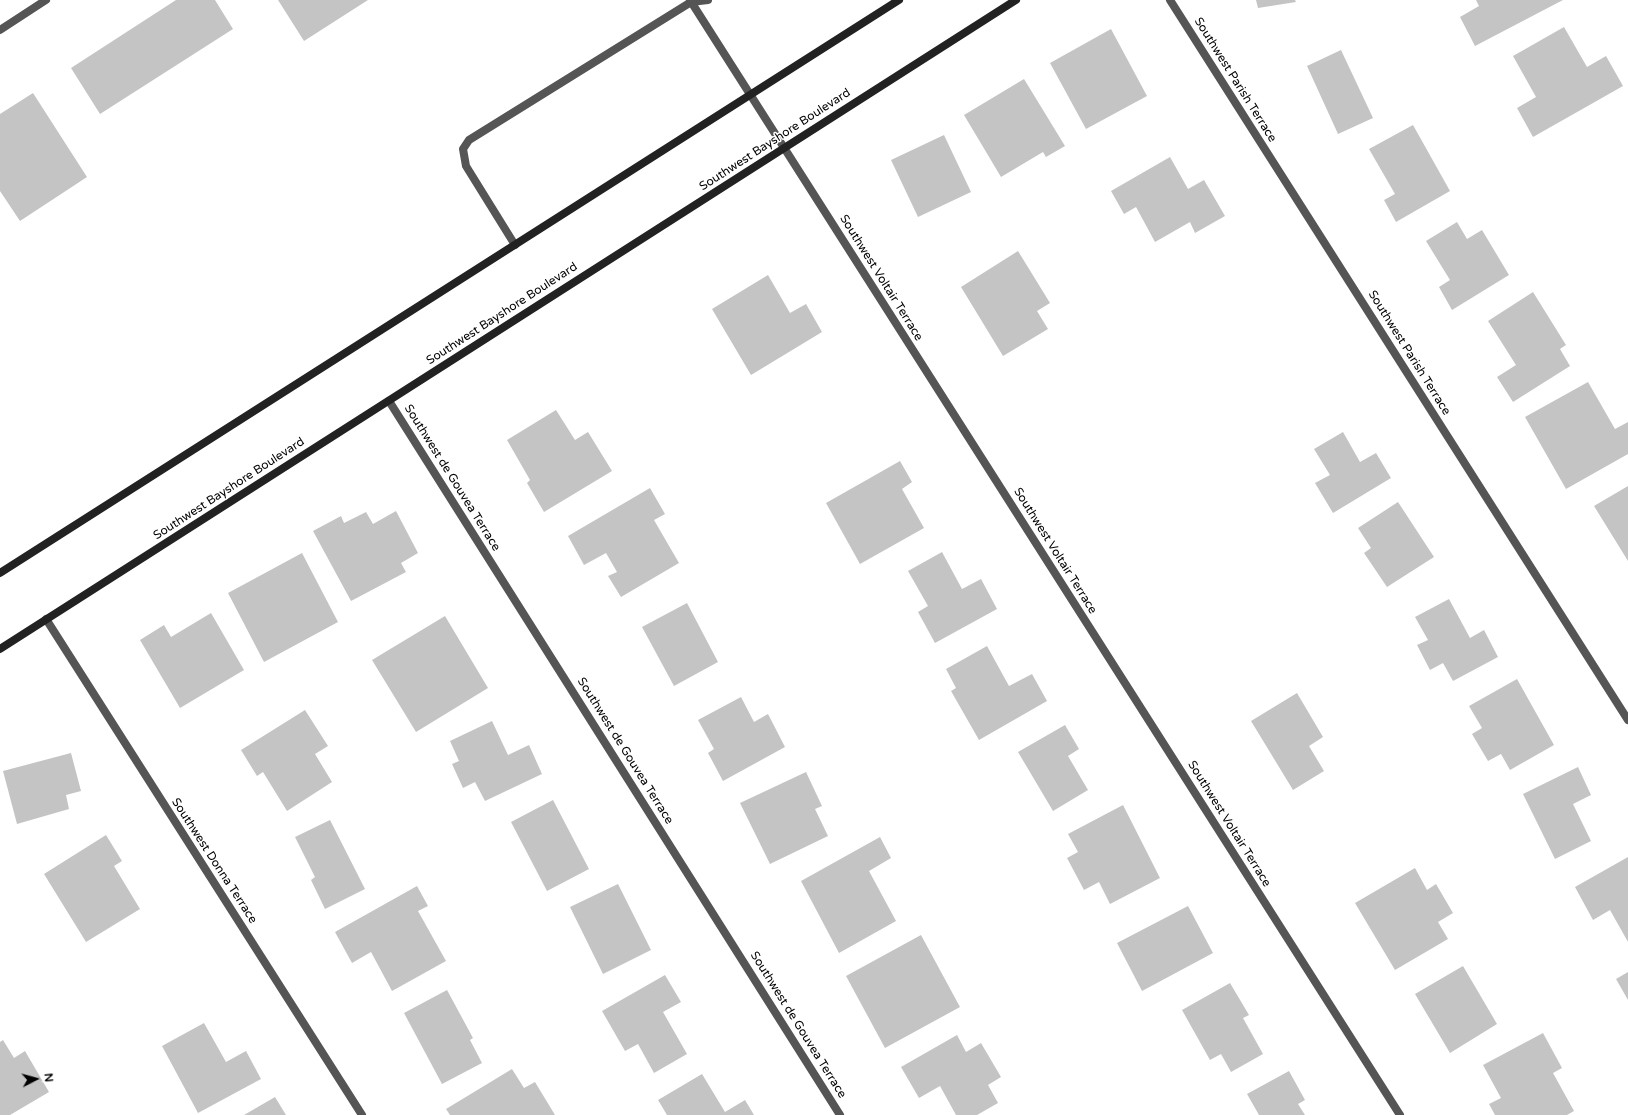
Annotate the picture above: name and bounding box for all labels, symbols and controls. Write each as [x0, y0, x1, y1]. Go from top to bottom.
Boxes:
street label: Southwest Parish Terrace [1191, 15, 1279, 145]
street label: Southwest Bayshore Boulevard [697, 86, 853, 194]
street label: Southwest Voltair Terrace [836, 212, 926, 344]
street label: Southwest Bayshore Boulevard [424, 260, 580, 368]
street label: Southwest Parish Terrace [1365, 288, 1453, 418]
street label: Southwest de Gouvea Terrace [401, 402, 503, 554]
street label: Southwest Bayshore Boulevard [151, 435, 307, 543]
street label: Southwest Voltair Terrace [1010, 485, 1100, 617]
street label: Southwest de Gouvea Terrace [574, 675, 676, 827]
street label: Southwest Voltair Terrace [1184, 758, 1274, 890]
street label: Southwest Donna Terrace [168, 796, 260, 926]
street label: Southwest de Gouvea Terrace [747, 949, 849, 1101]
north arrow [16, 1059, 56, 1099]
text: N [42, 1073, 55, 1083]

